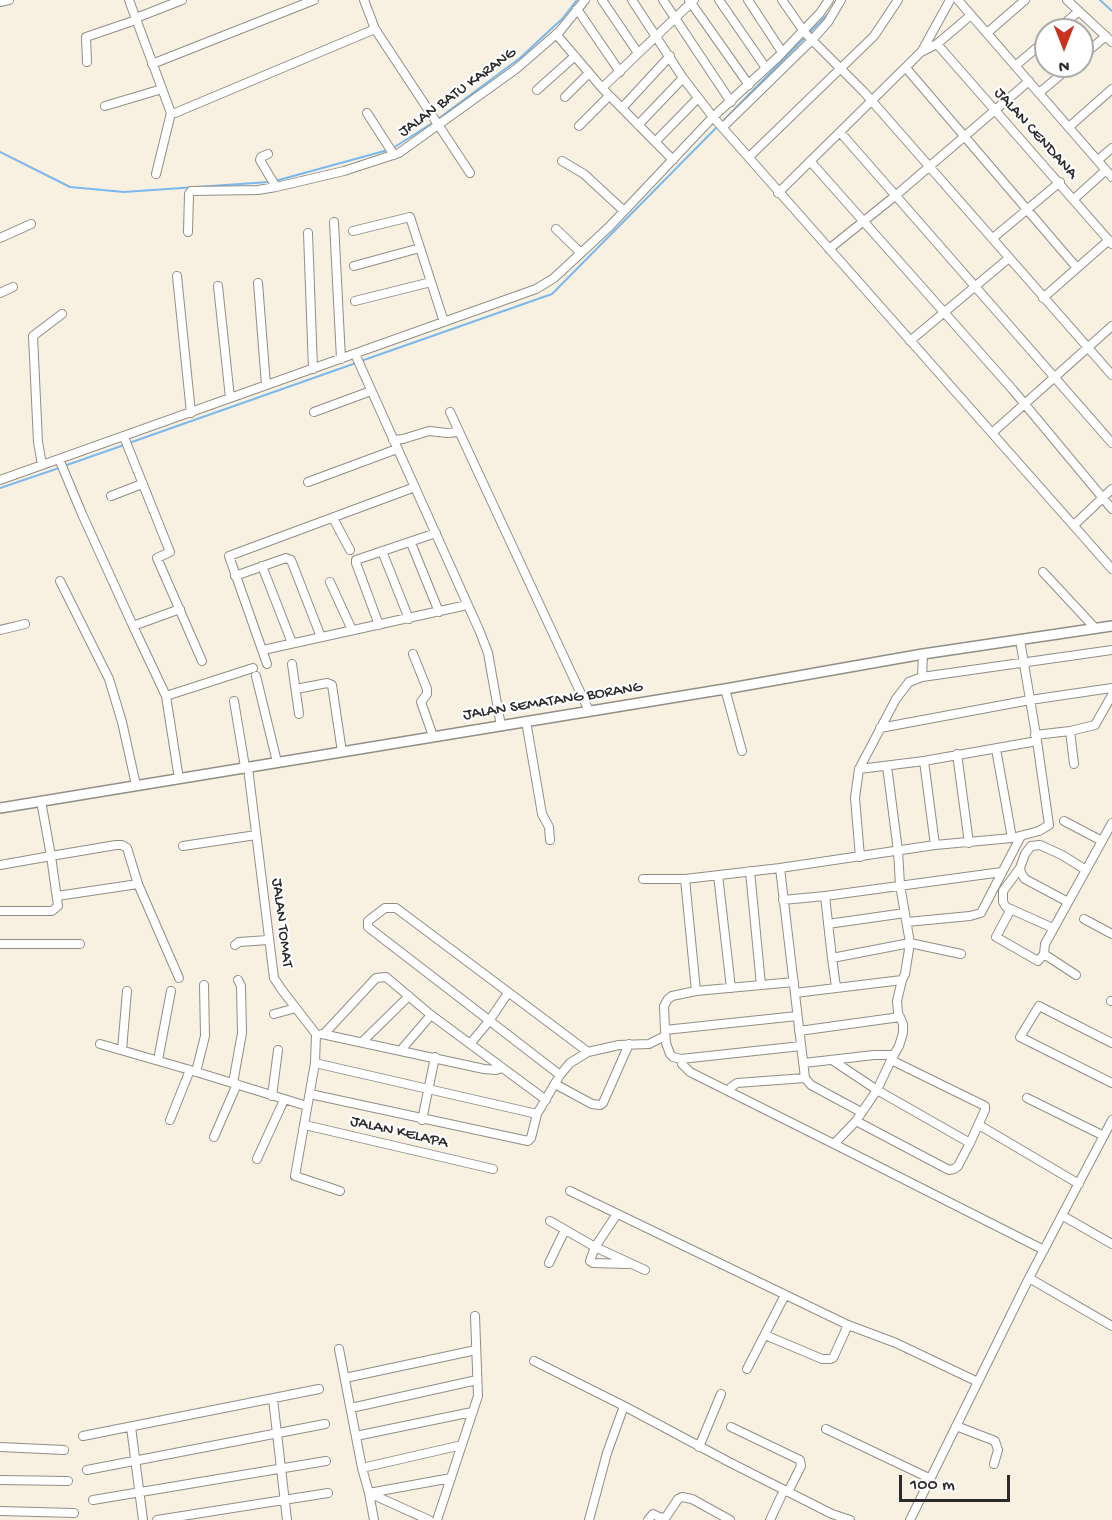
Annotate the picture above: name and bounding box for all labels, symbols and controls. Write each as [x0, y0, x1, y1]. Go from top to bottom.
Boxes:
north arrow [1034, 18, 1094, 78]
street label: JALAN BATU KARANG [395, 44, 521, 142]
text: N [1059, 55, 1069, 74]
street label: JALAN CENDANA [989, 84, 1081, 184]
street label: JALAN SEMATANG BORANG [462, 678, 644, 726]
street label: JALAN TOMAT [266, 877, 296, 969]
street label: JALAN KELAPA [348, 1112, 450, 1154]
scale bar [902, 1463, 1013, 1501]
text: 100 m [910, 1475, 955, 1496]

